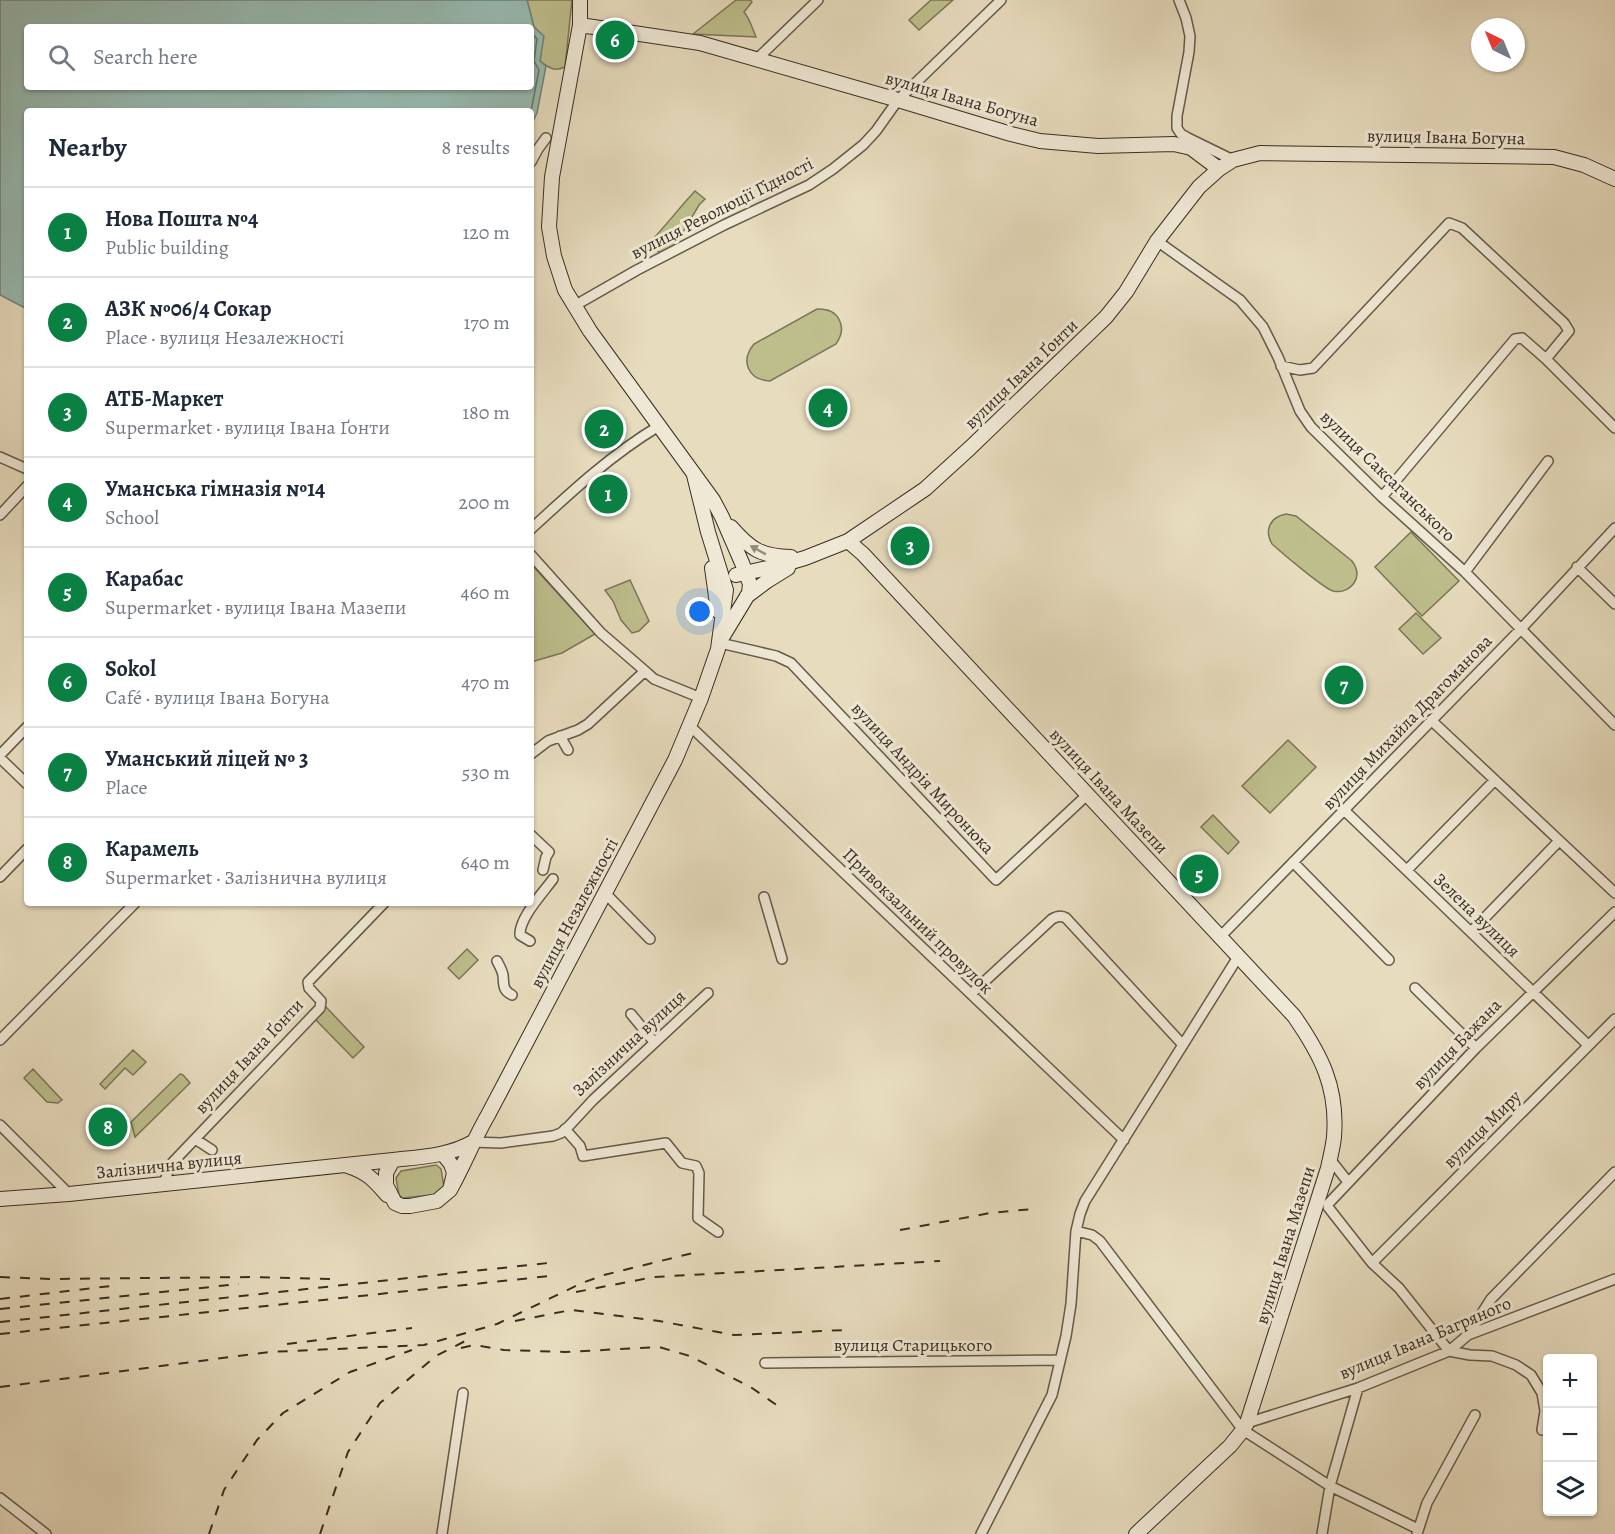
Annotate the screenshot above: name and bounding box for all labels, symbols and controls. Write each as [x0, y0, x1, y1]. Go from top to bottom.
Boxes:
pin: 6 [596, 18, 634, 63]
north arrow [1471, 18, 1525, 72]
search box [24, 24, 534, 90]
icon: search [45, 41, 78, 74]
text: Search here [93, 42, 198, 72]
street label: вулиця Івана Богуна [883, 66, 1042, 133]
street label: вулиця Івана Богуна [1367, 124, 1526, 150]
text: Nearby [48, 130, 127, 165]
text: 8 results [442, 134, 510, 161]
street label: вулиця Революції Гідності [627, 151, 817, 265]
text: Нова Пошта №4 [105, 204, 258, 234]
text: 1 [64, 219, 71, 246]
text: 120 m [462, 219, 510, 246]
text: Public building [105, 234, 229, 261]
text: АЗК №06/4 Сокар [105, 294, 272, 324]
text: 2 [63, 309, 72, 336]
text: 170 m [464, 309, 510, 336]
street label: вулиця Івана Ґонти [959, 314, 1083, 434]
text: Place · вулиця Незалежності [105, 324, 344, 351]
text: АТБ-Маркет [105, 384, 224, 414]
pin: 4 [808, 386, 848, 430]
text: 3 [63, 399, 72, 426]
text: 180 m [462, 399, 510, 426]
street label: вулиця Саксаганського [1315, 405, 1461, 547]
pin: 2 [584, 406, 624, 452]
text: Supermarket · вулиця Івана Ґонти [105, 414, 390, 441]
pin: 1 [588, 472, 628, 516]
text: Уманська гімназія №14 [105, 474, 325, 504]
text: 4 [63, 489, 72, 516]
text: 200 m [459, 489, 510, 516]
text: School [105, 504, 159, 531]
pin: 3 [890, 524, 930, 568]
one-way arrow [749, 545, 766, 555]
text: Карабас [105, 564, 184, 594]
text: 5 [63, 579, 72, 606]
text: 460 m [460, 579, 510, 606]
text: Supermarket · вулиця Івана Мазепи [105, 594, 406, 621]
your location [685, 597, 714, 626]
street label: вулиця Михайла Драгоманова [1317, 629, 1498, 815]
text: Sokol [105, 654, 156, 684]
pin: 7 [1324, 662, 1364, 708]
text: 6 [63, 669, 72, 696]
text: 470 m [461, 669, 510, 696]
text: Café · вулиця Івана Богуна [105, 684, 330, 711]
street label: вулиця Андрія Миронюка [846, 697, 1000, 860]
street label: вулиця Івана Мазепи [1044, 723, 1174, 859]
text: Уманський ліцей № 3 [105, 744, 309, 774]
text: 7 [63, 759, 72, 786]
text: 530 m [462, 759, 510, 786]
text: Place [105, 774, 147, 801]
text: Карамель [105, 834, 198, 864]
street label: вулиця Незалежності [524, 834, 624, 992]
street label: Привокзальний провулок [837, 843, 999, 999]
text: 8 [63, 849, 72, 876]
text: 640 m [460, 849, 510, 876]
pin: 5 [1180, 852, 1218, 896]
text: Supermarket · Залізнична вулиця [105, 864, 387, 891]
street label: Зелена вулиця [1428, 867, 1526, 963]
street label: Залізнична вулиця [567, 984, 691, 1102]
street label: вулиця Івана Ґонти [189, 993, 309, 1119]
street label: вулиця Бажана [1407, 993, 1507, 1095]
street label: вулиця Миру [1438, 1084, 1527, 1173]
pin: 8 [88, 1104, 128, 1150]
street label: Залізнична вулиця [95, 1145, 243, 1185]
street label: вулиця Івана Мазепи [1250, 1163, 1320, 1327]
street label: вулиця Івана Багряного [1335, 1291, 1515, 1385]
street label: вулиця Старицького [834, 1333, 992, 1357]
map controls [1543, 1354, 1597, 1516]
button: + [1543, 1354, 1597, 1408]
button: − [1543, 1408, 1597, 1462]
button: layers [1543, 1462, 1597, 1516]

